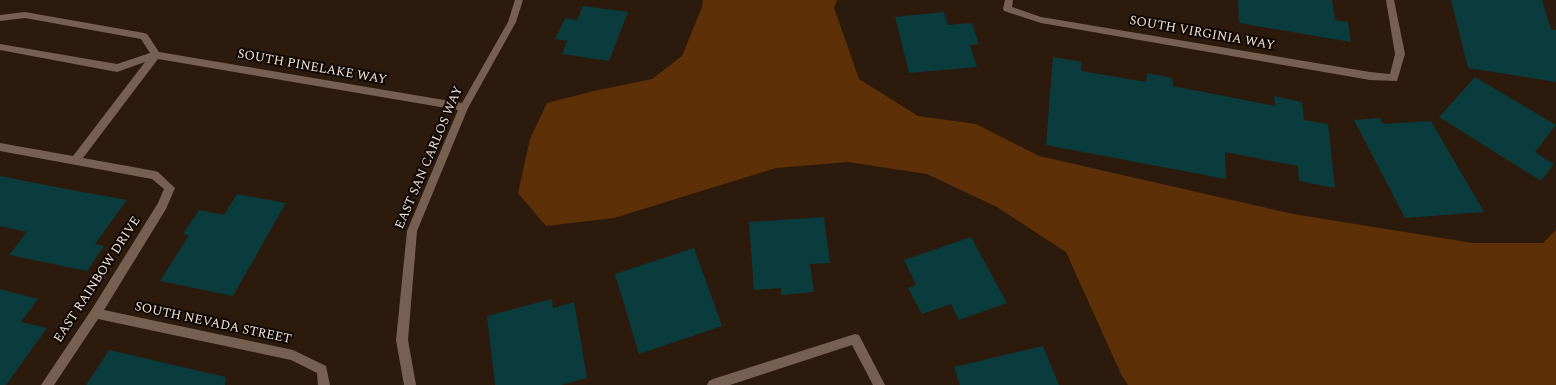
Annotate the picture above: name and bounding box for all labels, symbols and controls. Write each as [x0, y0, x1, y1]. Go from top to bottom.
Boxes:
street label: SOUTH VIRGINIA WAY [1128, 14, 1276, 54]
street label: SOUTH PINELAKE WAY [236, 47, 388, 89]
street label: EAST SAN CARLOS WAY [393, 84, 467, 232]
street label: EAST RAINBOW DRIVE [51, 214, 145, 346]
street label: SOUTH NEVADA STREET [133, 300, 293, 348]

